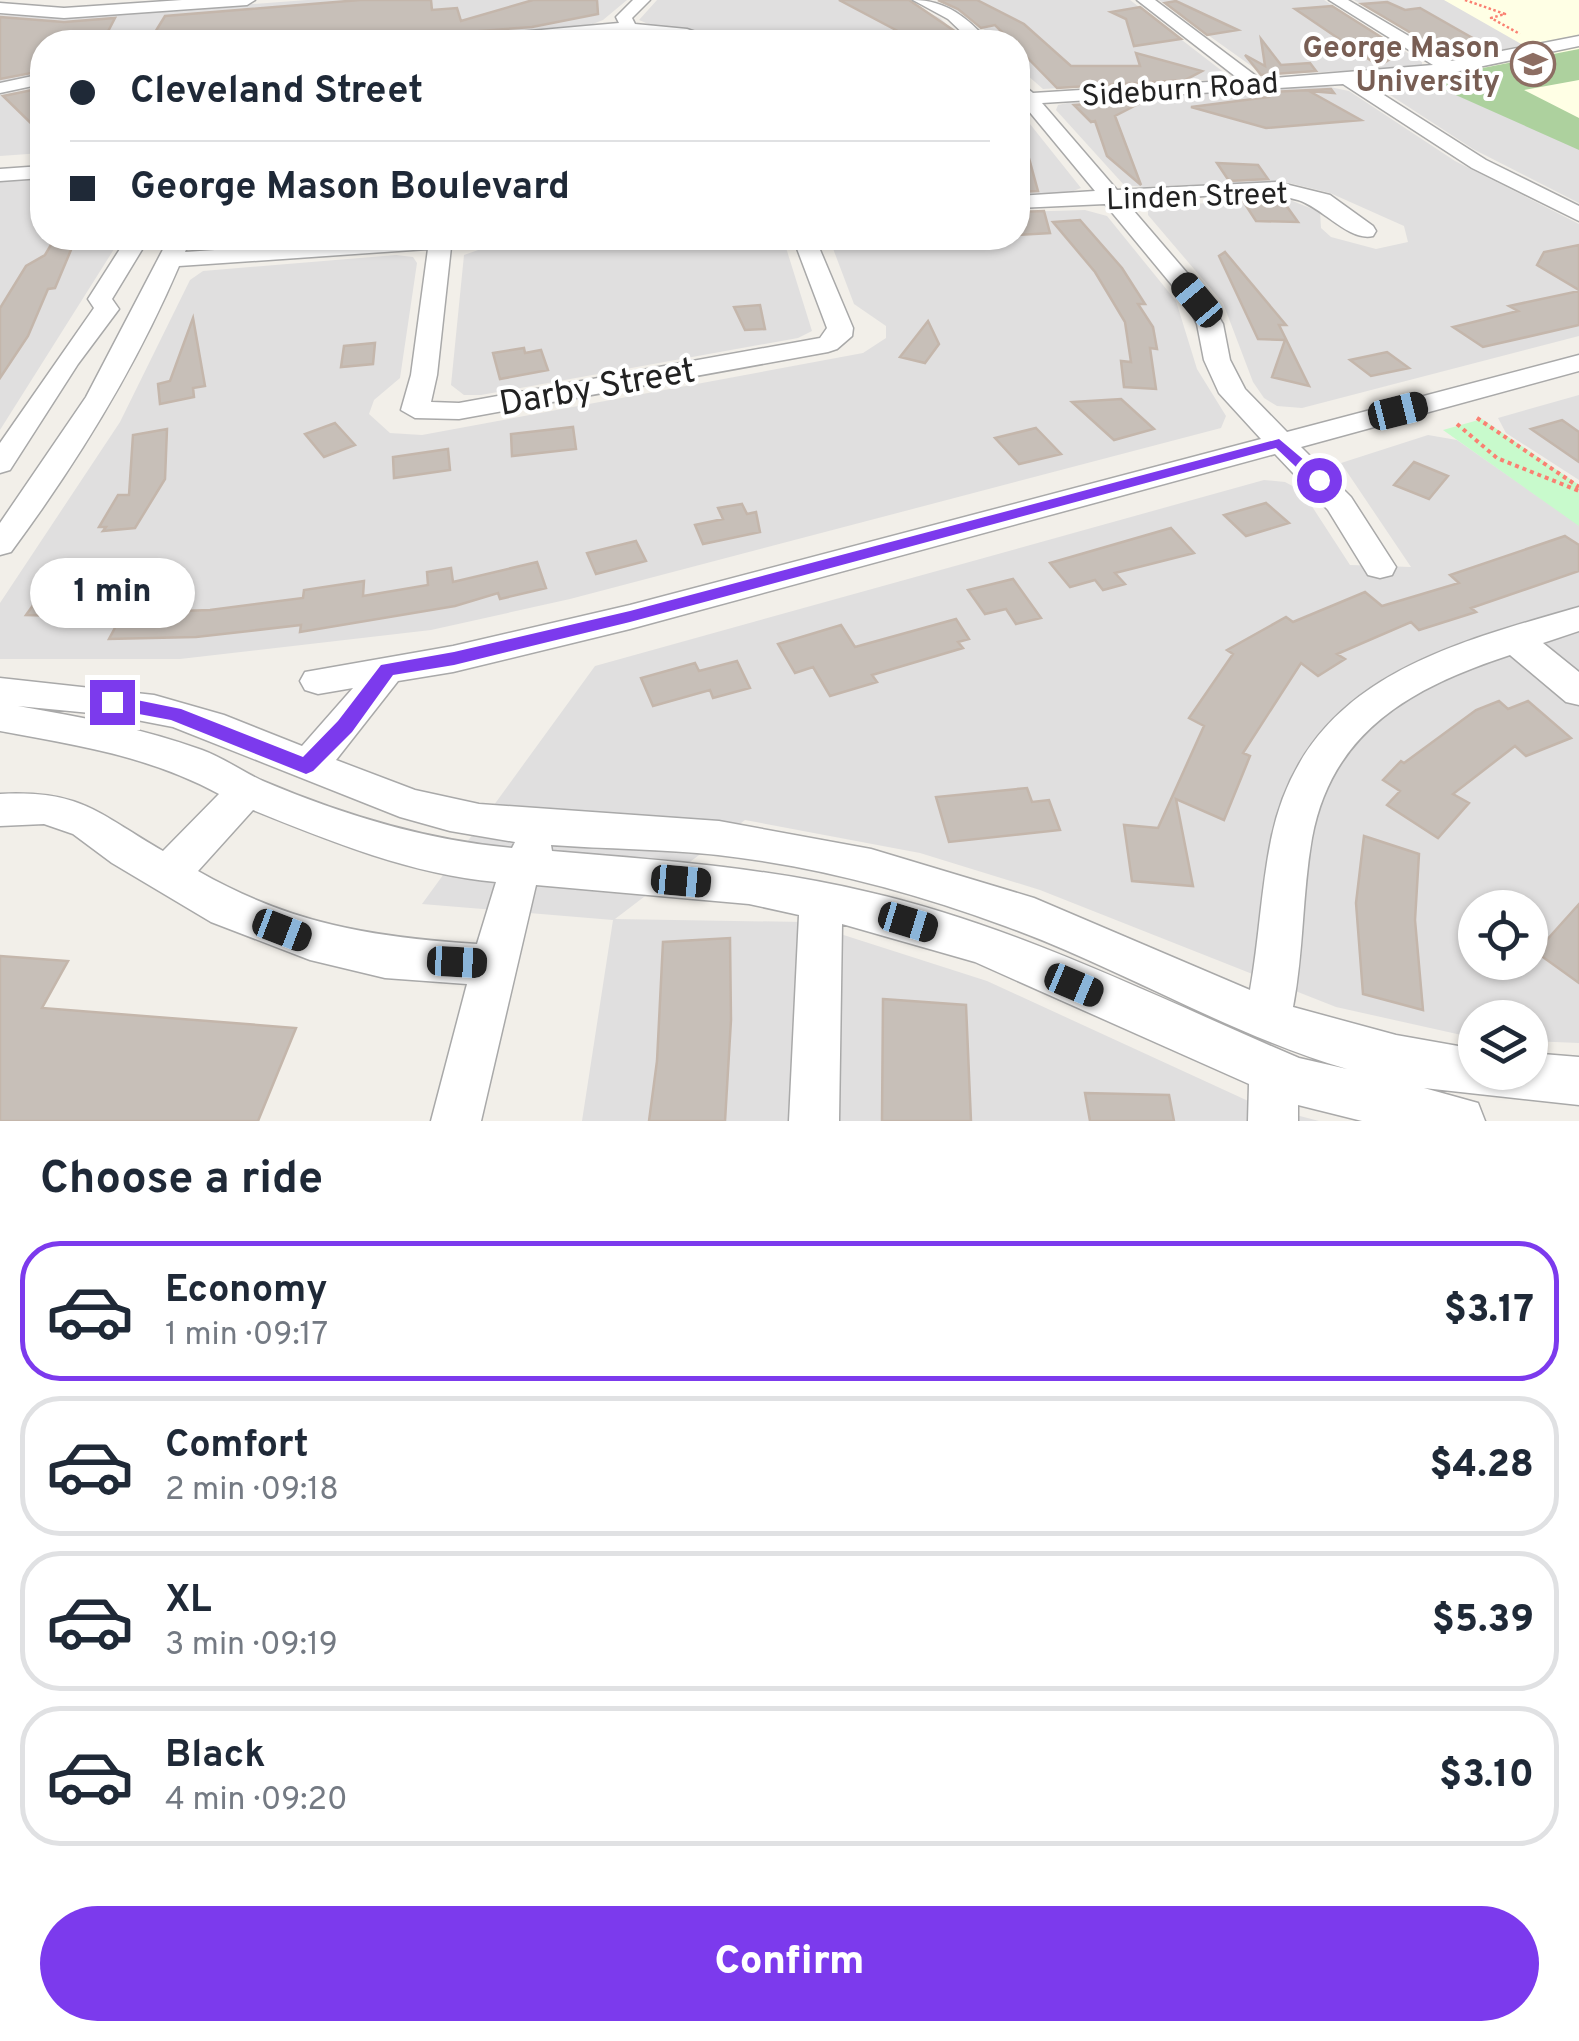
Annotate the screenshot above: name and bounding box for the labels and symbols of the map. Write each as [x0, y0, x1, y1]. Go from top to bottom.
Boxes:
place label: George Mason University [1303, 31, 1500, 102]
school or university icon: George Mason University [1510, 41, 1556, 87]
street label: Sideburn Road [1080, 66, 1280, 117]
street label: Linden Street [1106, 177, 1288, 220]
car [1166, 267, 1228, 333]
street label: Darby Street [496, 350, 699, 428]
car [1365, 389, 1431, 433]
route start [1297, 458, 1342, 503]
callout: 1 min [29, 557, 194, 627]
route end [90, 680, 135, 725]
car [650, 863, 712, 899]
car [875, 899, 941, 945]
car [249, 905, 315, 955]
car [426, 945, 488, 979]
car [1041, 959, 1107, 1011]

